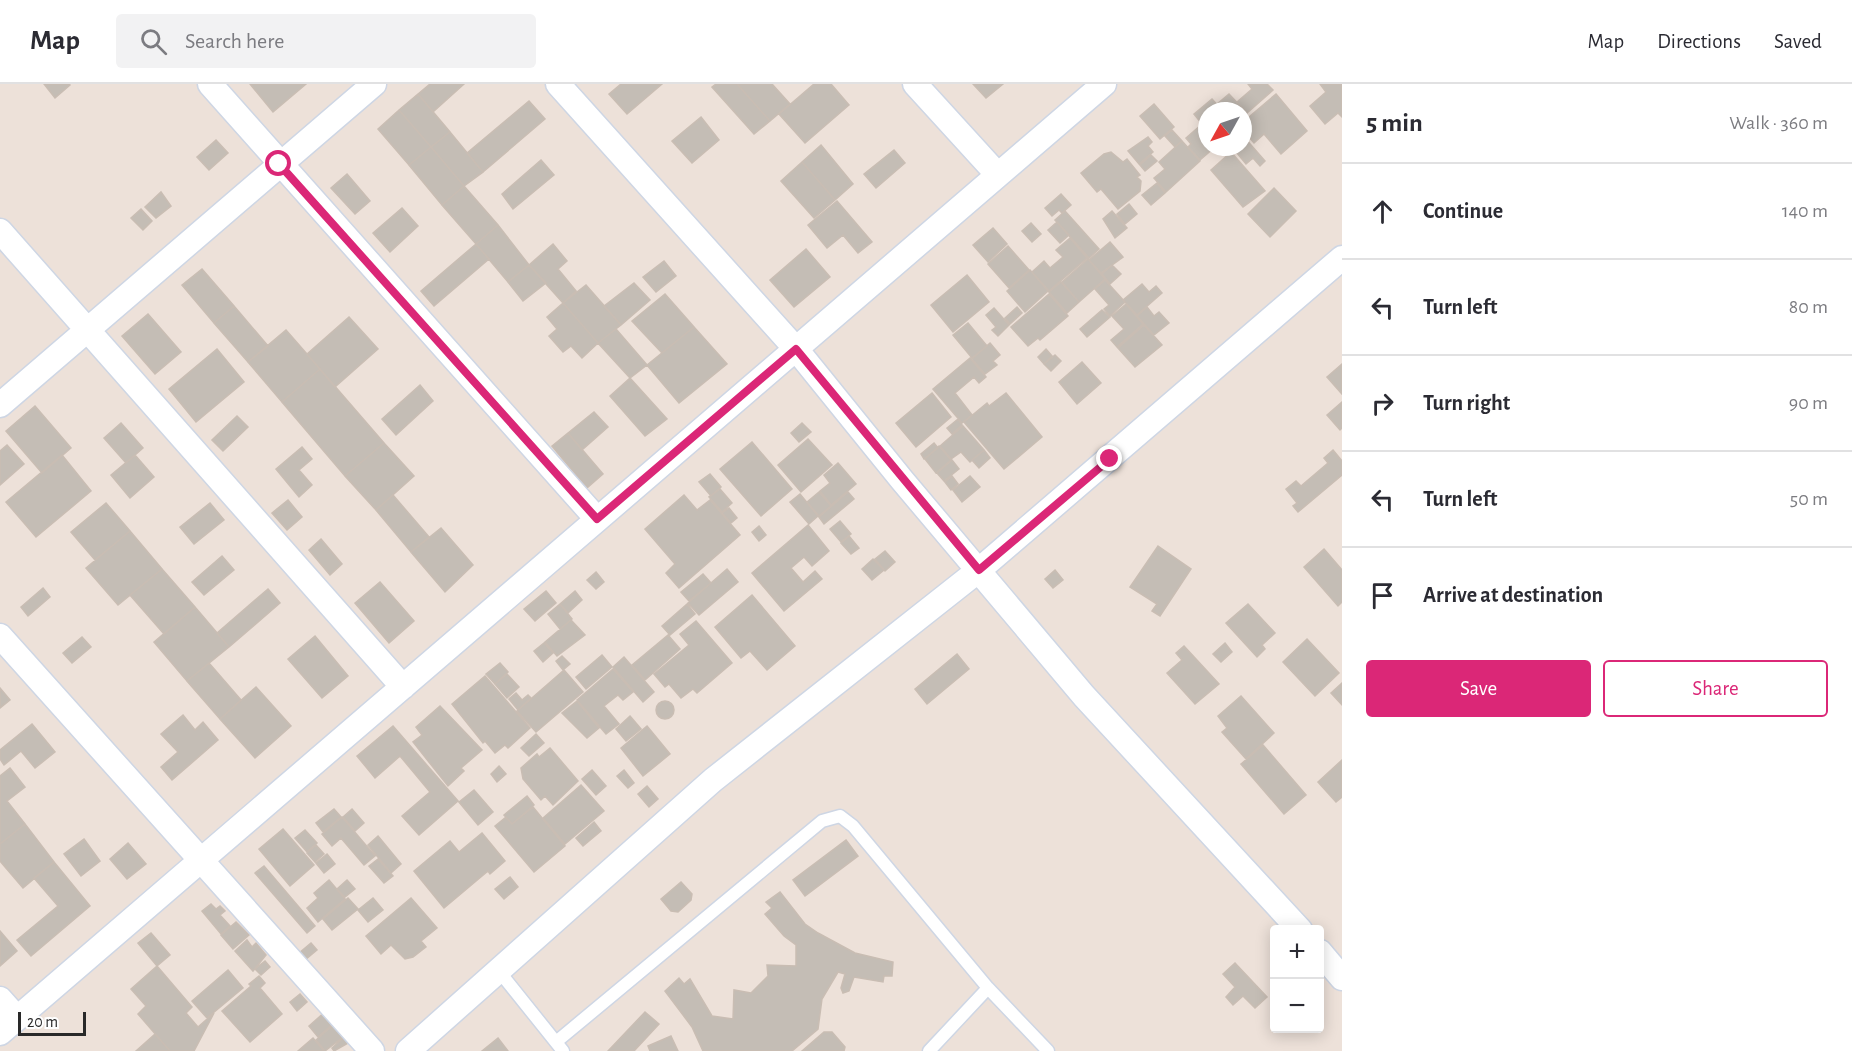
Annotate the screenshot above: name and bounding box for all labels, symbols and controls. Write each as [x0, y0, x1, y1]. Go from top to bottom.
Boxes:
search box [116, 14, 536, 68]
icon: search [137, 25, 170, 58]
text: Map [30, 27, 80, 55]
text: Search here [185, 30, 284, 52]
text: Map [1588, 31, 1624, 52]
text: Directions [1657, 31, 1741, 52]
text: Saved [1774, 31, 1822, 52]
north arrow [1198, 102, 1252, 156]
text: 5 min [1366, 110, 1423, 136]
text: Walk · 360 m [1729, 113, 1828, 133]
route start [265, 150, 291, 176]
icon: ahead [1366, 195, 1399, 228]
text: Continue [1423, 200, 1503, 222]
text: 140 m [1782, 201, 1828, 221]
icon: left [1366, 291, 1399, 324]
text: Turn left [1423, 296, 1497, 318]
text: 80 m [1789, 297, 1828, 317]
icon: right [1366, 387, 1399, 420]
text: Turn right [1423, 392, 1510, 414]
text: 90 m [1789, 393, 1828, 413]
route end [1096, 445, 1122, 471]
icon: left [1366, 483, 1399, 516]
text: Turn left [1423, 488, 1497, 510]
text: 50 m [1790, 489, 1828, 509]
icon: arrive [1366, 579, 1399, 612]
text: Arrive at destination [1423, 584, 1603, 606]
button: Save [1366, 660, 1591, 717]
button: Share [1603, 660, 1828, 717]
map controls [1270, 925, 1324, 1033]
button: + [1270, 925, 1324, 979]
button: − [1270, 979, 1324, 1033]
scale bar [18, 1009, 86, 1036]
text: 20 m [27, 1014, 58, 1030]

